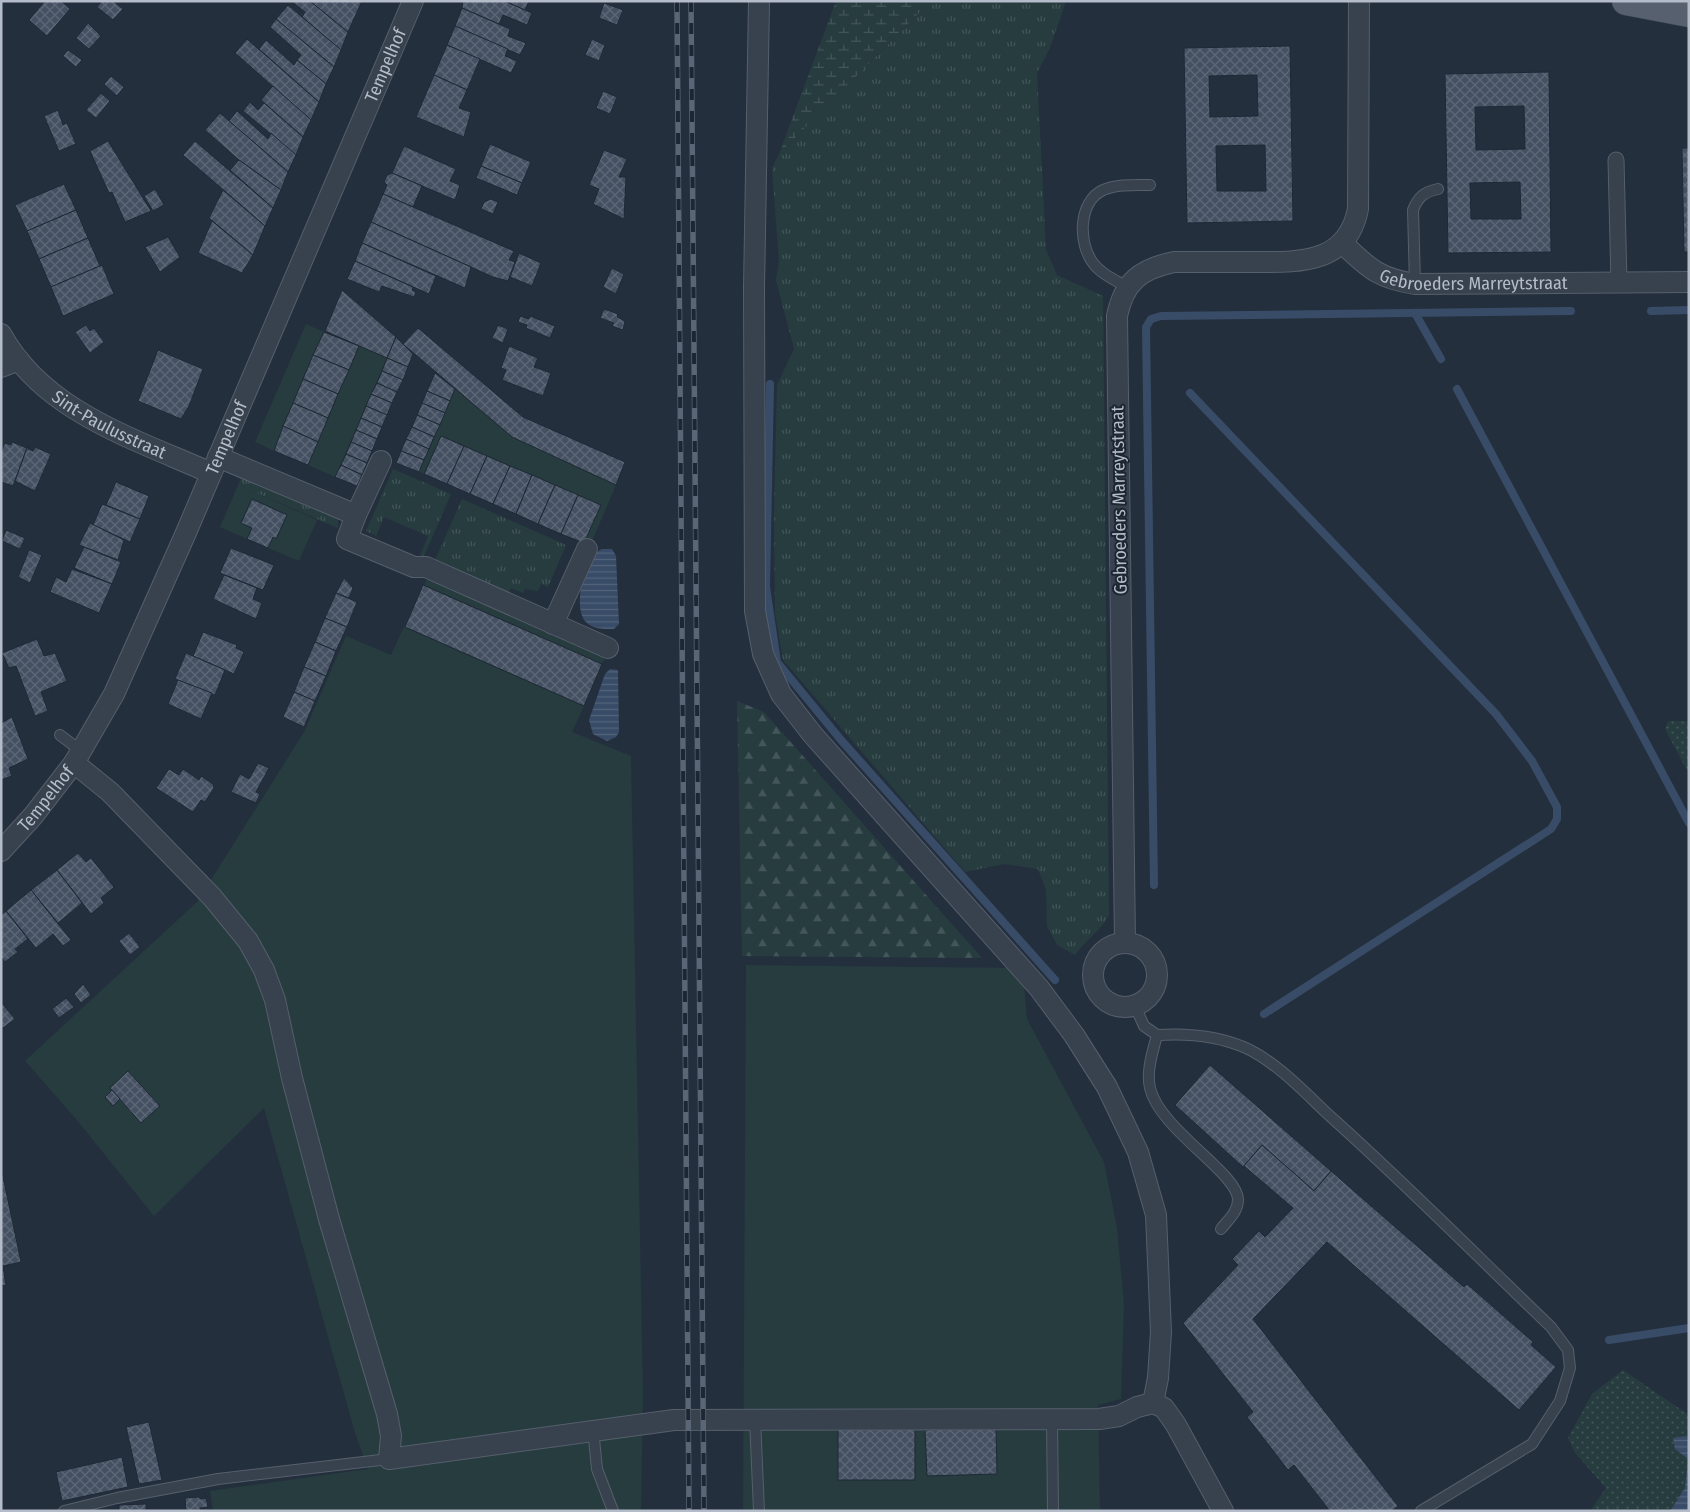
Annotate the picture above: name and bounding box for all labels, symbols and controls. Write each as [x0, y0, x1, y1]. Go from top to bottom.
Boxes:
street label: Tempelhof [360, 24, 412, 105]
street label: Gebroeders Marreytstraat [1376, 264, 1568, 295]
street label: Sint-Paulusstraat [47, 386, 169, 464]
street label: Tempelhof [201, 396, 252, 478]
street label: Gebroeders Marreytstraat [1106, 405, 1132, 594]
street label: Tempelhof [13, 760, 80, 836]

